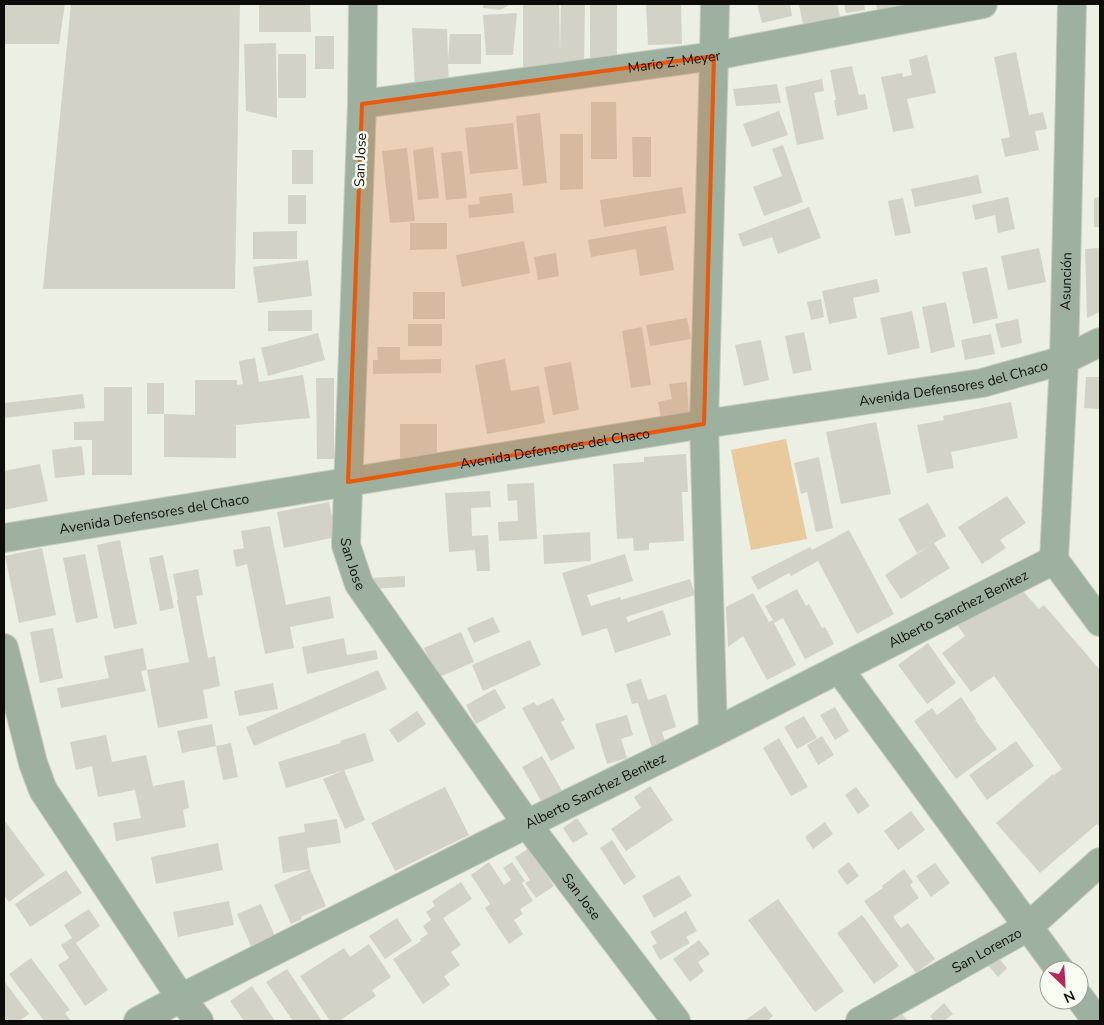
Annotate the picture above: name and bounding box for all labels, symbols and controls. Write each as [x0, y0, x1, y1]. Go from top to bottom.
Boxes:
street label: Mario Z. Meyer [627, 46, 722, 78]
street label: San Jose [350, 133, 371, 187]
street label: Asunción [1056, 252, 1076, 311]
street label: Avenida Defensores del Chaco [858, 356, 1050, 411]
street label: Avenida Defensores del Chaco [458, 424, 651, 474]
street label: Avenida Defensores del Chaco [58, 489, 251, 539]
street label: San Jose [336, 537, 370, 594]
street label: Alberto Sanchez Benitez [885, 565, 1032, 652]
street label: Alberto Sanchez Benitez [522, 748, 669, 834]
street label: San Jose [557, 869, 605, 924]
street label: San Lorenzo [948, 923, 1025, 978]
north arrow [1039, 960, 1089, 1010]
text: N [1061, 986, 1078, 1007]

